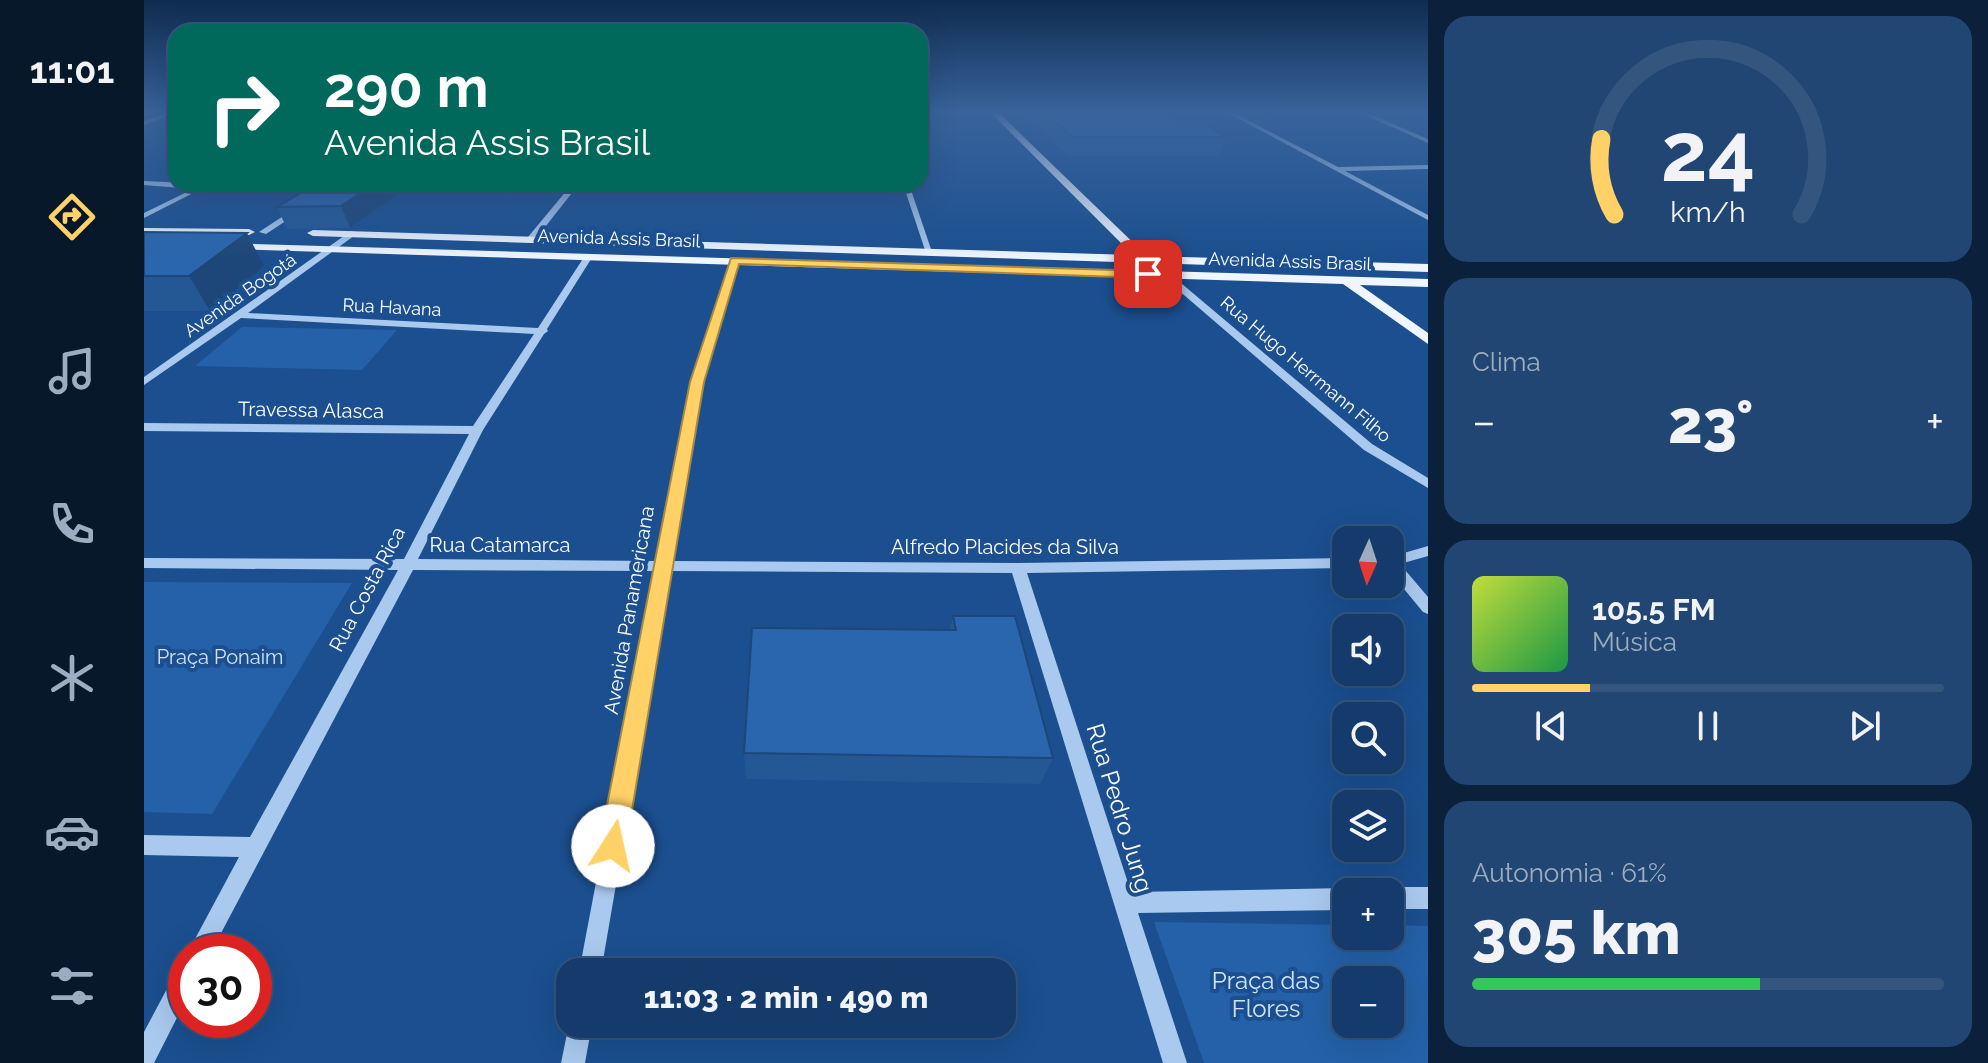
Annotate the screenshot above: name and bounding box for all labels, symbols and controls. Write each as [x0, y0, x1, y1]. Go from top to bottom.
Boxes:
text: 11:01 [30, 49, 114, 91]
text: 290 m [324, 54, 489, 120]
icon: right [192, 56, 296, 160]
text: 24 [1661, 102, 1755, 199]
text: Avenida Assis Brasil [324, 121, 650, 163]
icon: directions [44, 189, 100, 245]
text: km/h [1670, 195, 1746, 229]
street label: Avenida Assis Brasil [537, 225, 701, 251]
pin [1114, 240, 1182, 308]
street label: Avenida Assis Brasil [1208, 248, 1372, 274]
street label: Avenida Bogotá [180, 249, 300, 341]
icon: arrive [1126, 252, 1170, 296]
street label: Rua Hugo Herrmann Filho [1217, 292, 1396, 447]
street label: Rua Havana [342, 294, 442, 320]
icon: music [44, 343, 100, 399]
text: Clima [1472, 347, 1541, 377]
text: 23° [1668, 387, 1754, 457]
text: − [1472, 396, 1496, 447]
text: + [1926, 396, 1944, 447]
street label: Travessa Alasca [238, 397, 384, 423]
icon: phone [44, 496, 100, 552]
street label: Avenida Panamericana [599, 504, 659, 716]
street label: Rua Costa Rica [324, 522, 410, 656]
north arrow [1332, 526, 1404, 598]
map controls [1332, 526, 1404, 1038]
street label: Rua Catamarca [430, 533, 570, 557]
street label: Alfredo Placides da Silva [891, 535, 1119, 559]
text: 105.5 FM [1592, 592, 1716, 627]
button: sound [1332, 614, 1404, 686]
text: Música [1592, 627, 1677, 657]
park label: Praça Ponaim [157, 645, 283, 669]
icon: climate [44, 650, 100, 706]
button: search [1332, 702, 1404, 774]
icon: previous [1529, 704, 1573, 748]
icon: pause [1686, 704, 1730, 748]
icon: next [1843, 704, 1887, 748]
street label: Rua Pedro Jung [1081, 720, 1159, 896]
button: layers [1332, 790, 1404, 862]
icon: car [44, 804, 100, 860]
position arrow [571, 804, 655, 888]
text: Autonomia · 61% [1472, 858, 1667, 888]
button: + [1332, 878, 1404, 950]
text: 305 km [1472, 898, 1681, 968]
speed limit sign: 30 [168, 934, 272, 1038]
icon: filters [44, 958, 100, 1014]
park label: Praça das Flores [1212, 966, 1320, 1023]
button: − [1332, 966, 1404, 1038]
text: 11:03 · 2 min · 490 m [644, 980, 928, 1015]

